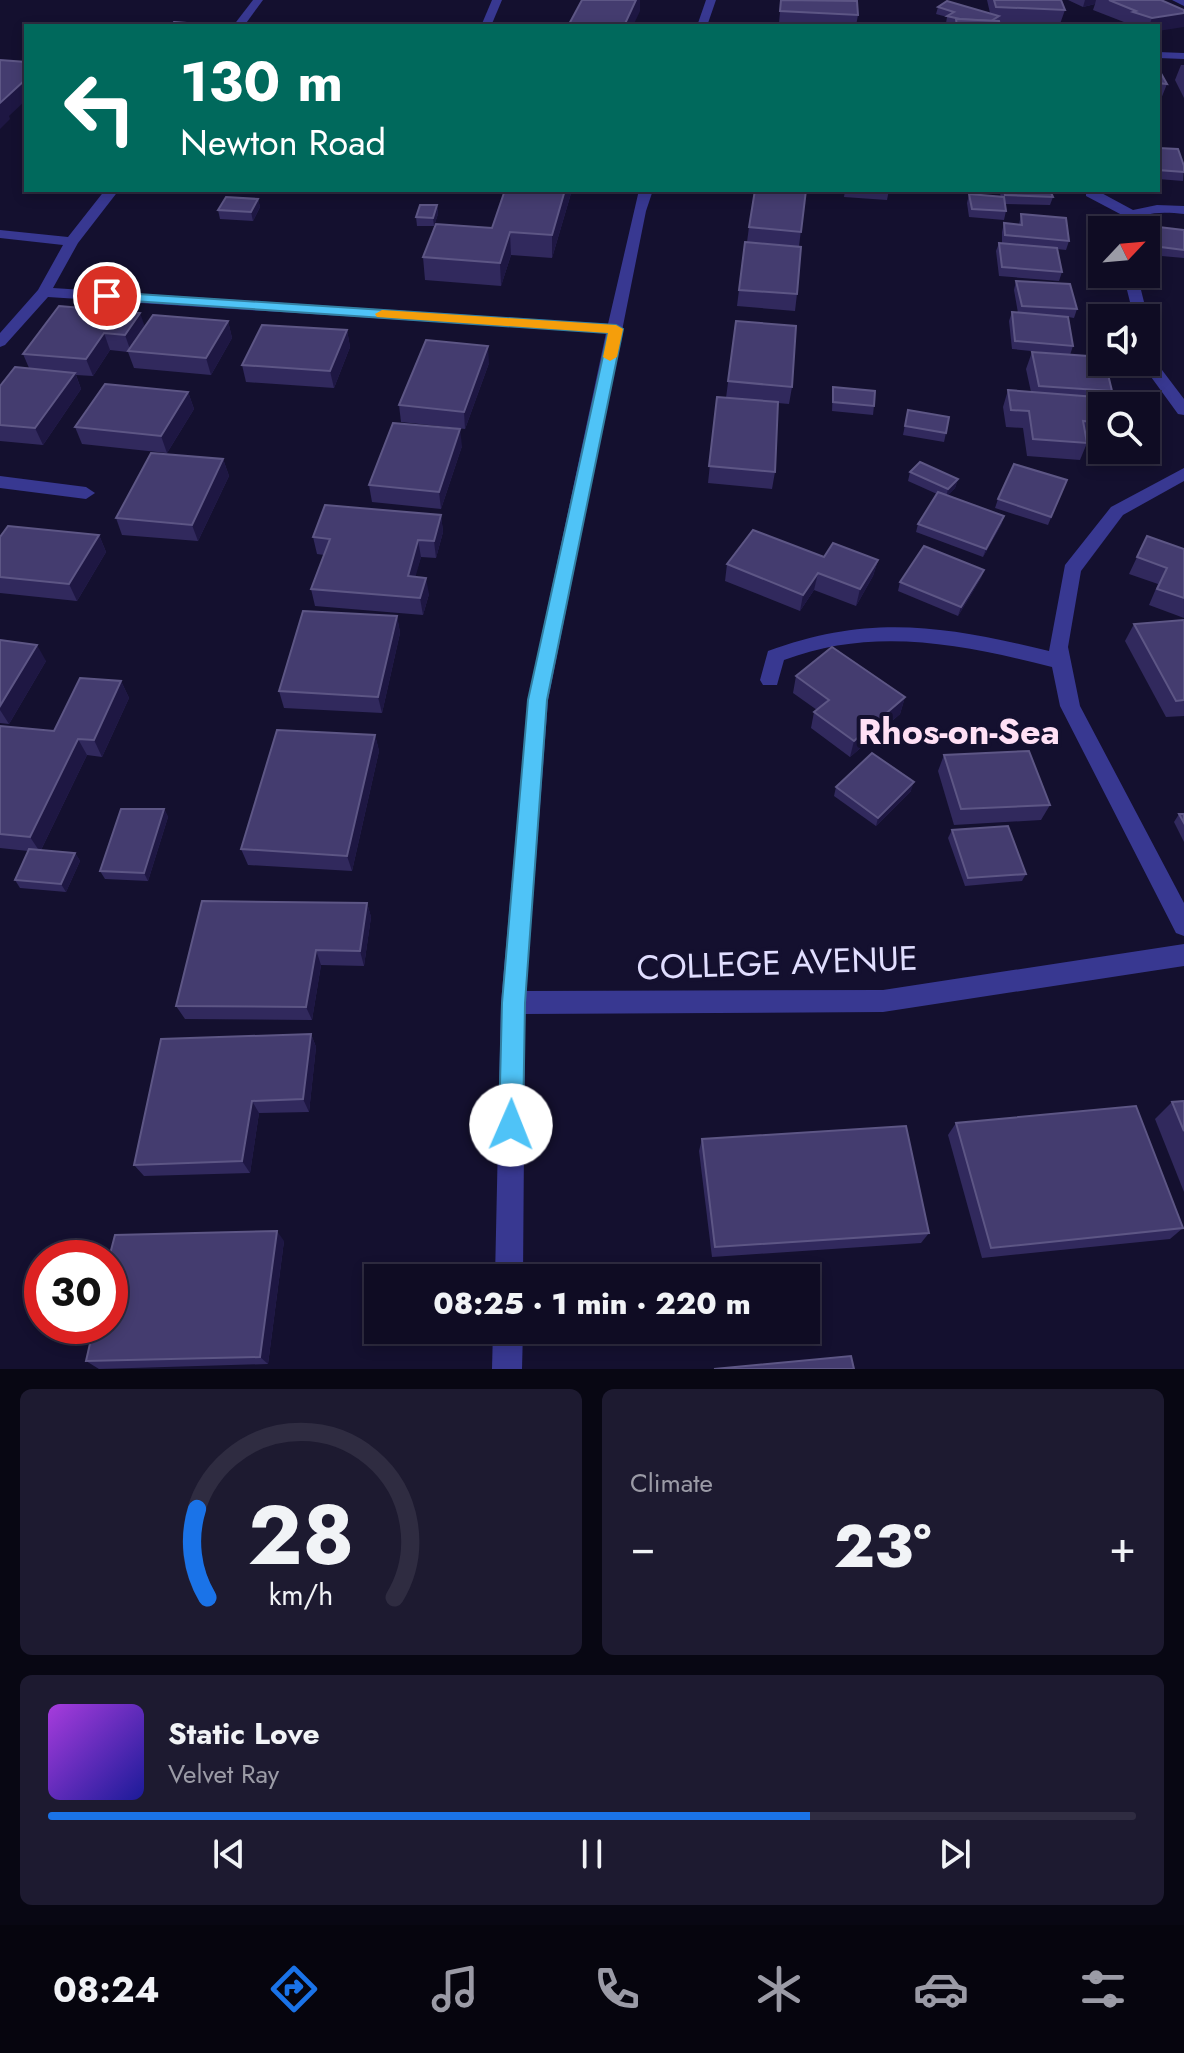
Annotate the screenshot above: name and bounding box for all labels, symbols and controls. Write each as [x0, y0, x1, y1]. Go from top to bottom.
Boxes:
text: 130 m [180, 41, 343, 122]
icon: left [48, 56, 152, 160]
text: Newton Road [180, 116, 386, 168]
north arrow [1088, 216, 1160, 288]
map controls [1088, 216, 1160, 464]
pin [73, 262, 141, 330]
icon: arrive [85, 274, 129, 318]
button: sound [1088, 304, 1160, 376]
button: search [1088, 392, 1160, 464]
district label: Rhos-on-Sea [858, 705, 1060, 757]
street label: COLLEGE AVENUE [636, 934, 918, 992]
position arrow [469, 1083, 553, 1167]
speed limit sign: 30 [24, 1240, 128, 1344]
text: 08:25 · 1 min · 220 m [433, 1282, 751, 1325]
text: Climate [630, 1464, 713, 1502]
text: 28 [248, 1475, 354, 1595]
text: 23° [834, 1503, 931, 1590]
text: − [630, 1515, 656, 1579]
text: + [1109, 1515, 1136, 1579]
text: km/h [269, 1574, 333, 1616]
text: Static Love [168, 1712, 320, 1755]
text: Velvet Ray [168, 1755, 279, 1793]
icon: previous [207, 1832, 251, 1876]
icon: pause [570, 1832, 614, 1876]
icon: next [933, 1832, 977, 1876]
icon: directions [266, 1961, 322, 2017]
icon: music [427, 1961, 483, 2017]
icon: phone [589, 1961, 645, 2017]
icon: climate [751, 1961, 807, 2017]
icon: car [913, 1961, 969, 2017]
icon: filters [1075, 1961, 1131, 2017]
text: 08:24 [53, 1963, 160, 2015]

